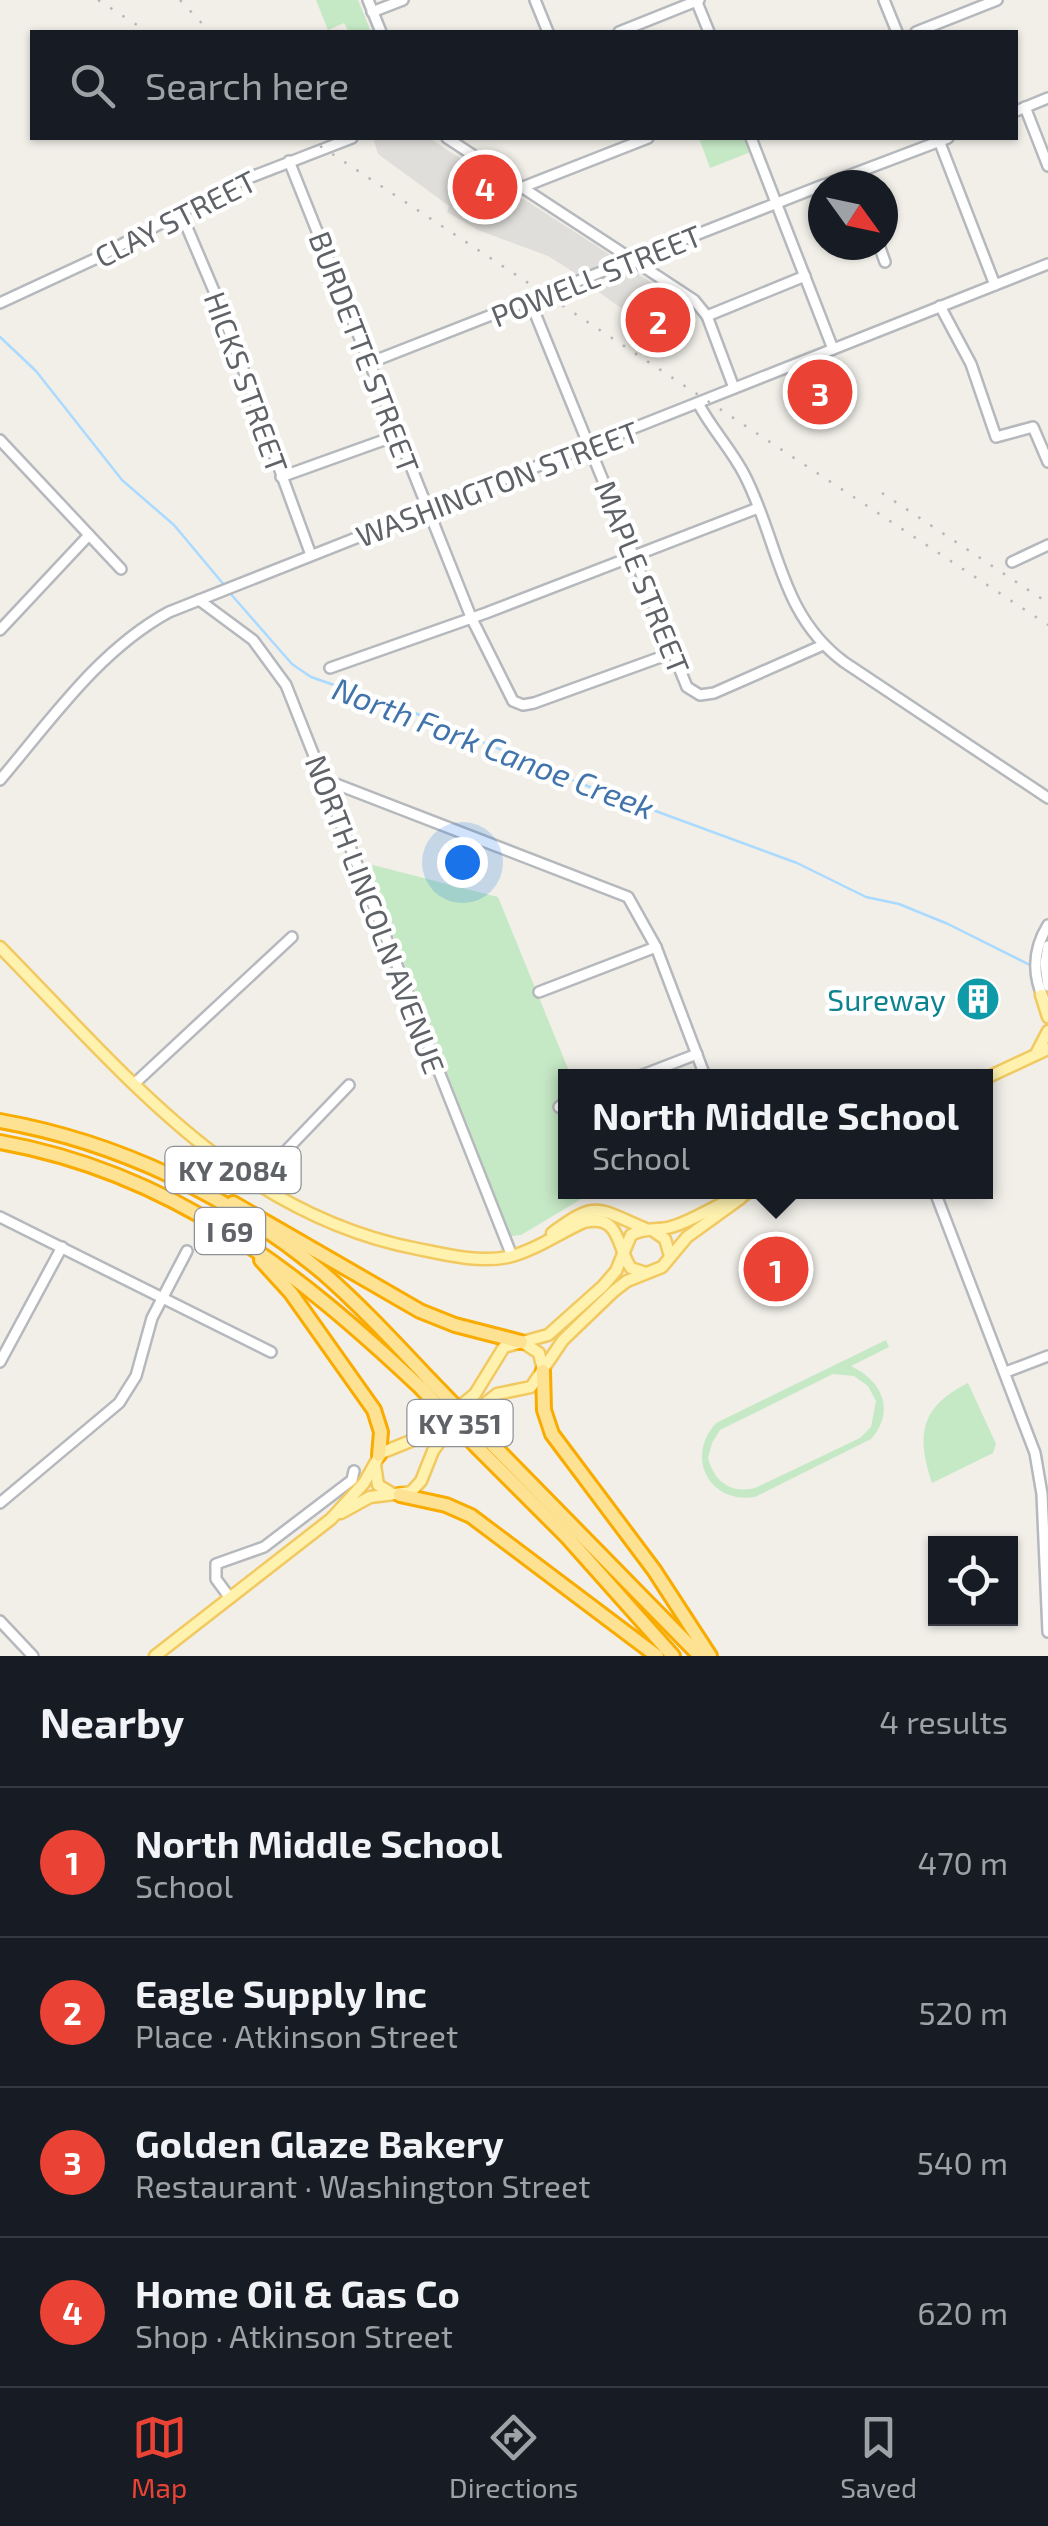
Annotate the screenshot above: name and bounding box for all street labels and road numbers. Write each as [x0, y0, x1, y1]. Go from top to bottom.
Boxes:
street label: CLAY STREET [88, 162, 262, 274]
street label: POWELL STREET [486, 216, 706, 334]
street label: BURDETTE STREET [302, 226, 428, 478]
street label: HICKS STREET [198, 287, 296, 477]
street label: WASHINGTON STREET [351, 412, 643, 554]
street label: MAPLE STREET [588, 475, 698, 679]
street label: NORTH LINCOLN AVENUE [299, 750, 453, 1078]
road number: KY 2084 [166, 1147, 300, 1193]
road number: I 69 [195, 1208, 265, 1254]
road number: KY 351 [408, 1400, 512, 1446]

